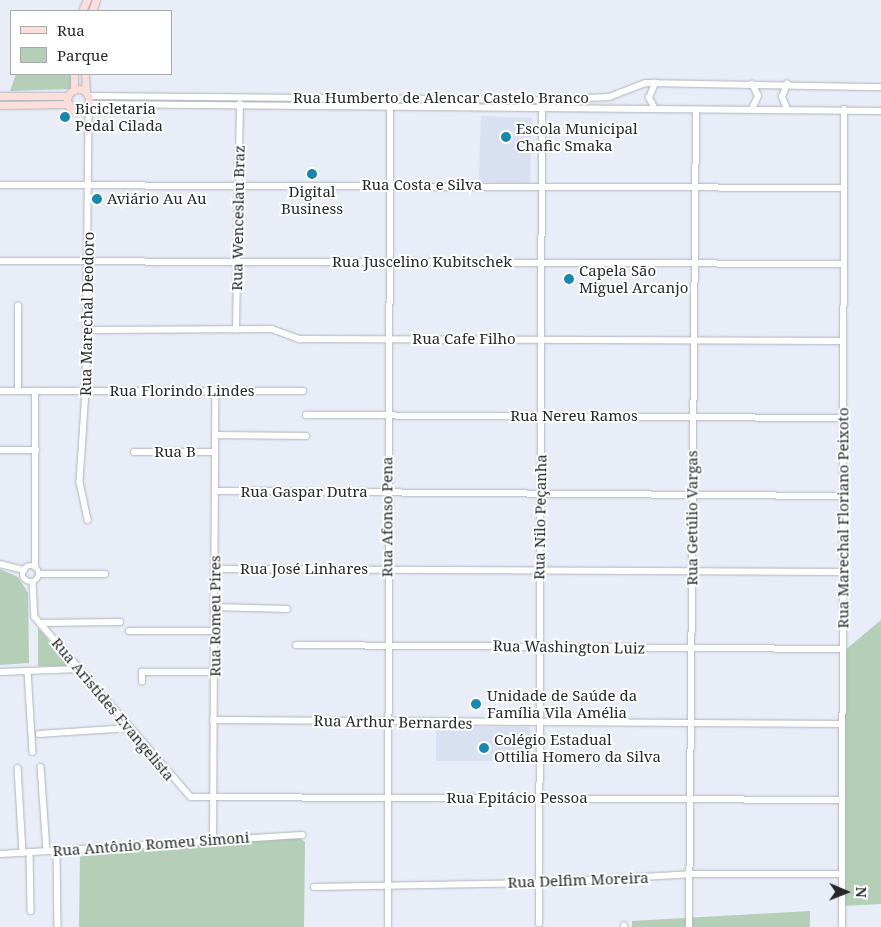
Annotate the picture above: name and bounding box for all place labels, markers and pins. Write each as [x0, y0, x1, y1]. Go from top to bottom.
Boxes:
place label: Bicicletaria Pedal Cilada [75, 99, 163, 134]
marker: Bicicletaria Pedal Cilada [59, 111, 71, 123]
place label: Escola Municipal Chafic Smaka [516, 119, 638, 154]
marker: Escola Municipal Chafic Smaka [500, 131, 512, 143]
marker: Digital Business [306, 168, 318, 180]
place label: Digital Business [281, 182, 343, 217]
place label: Aviário Au Au [107, 190, 207, 208]
marker: Aviário Au Au [91, 193, 103, 205]
place label: Capela São Miguel Arcanjo [579, 261, 688, 296]
marker: Capela São Miguel Arcanjo [563, 273, 575, 285]
place label: Unidade de Saúde da Família Vila Amélia [487, 686, 637, 721]
marker: Unidade de Saúde da Família Vila Amélia [469, 697, 483, 711]
place label: Colégio Estadual Ottilia Homero da Silva [494, 730, 661, 765]
marker: Colégio Estadual Ottilia Homero da Silva [478, 742, 490, 754]

